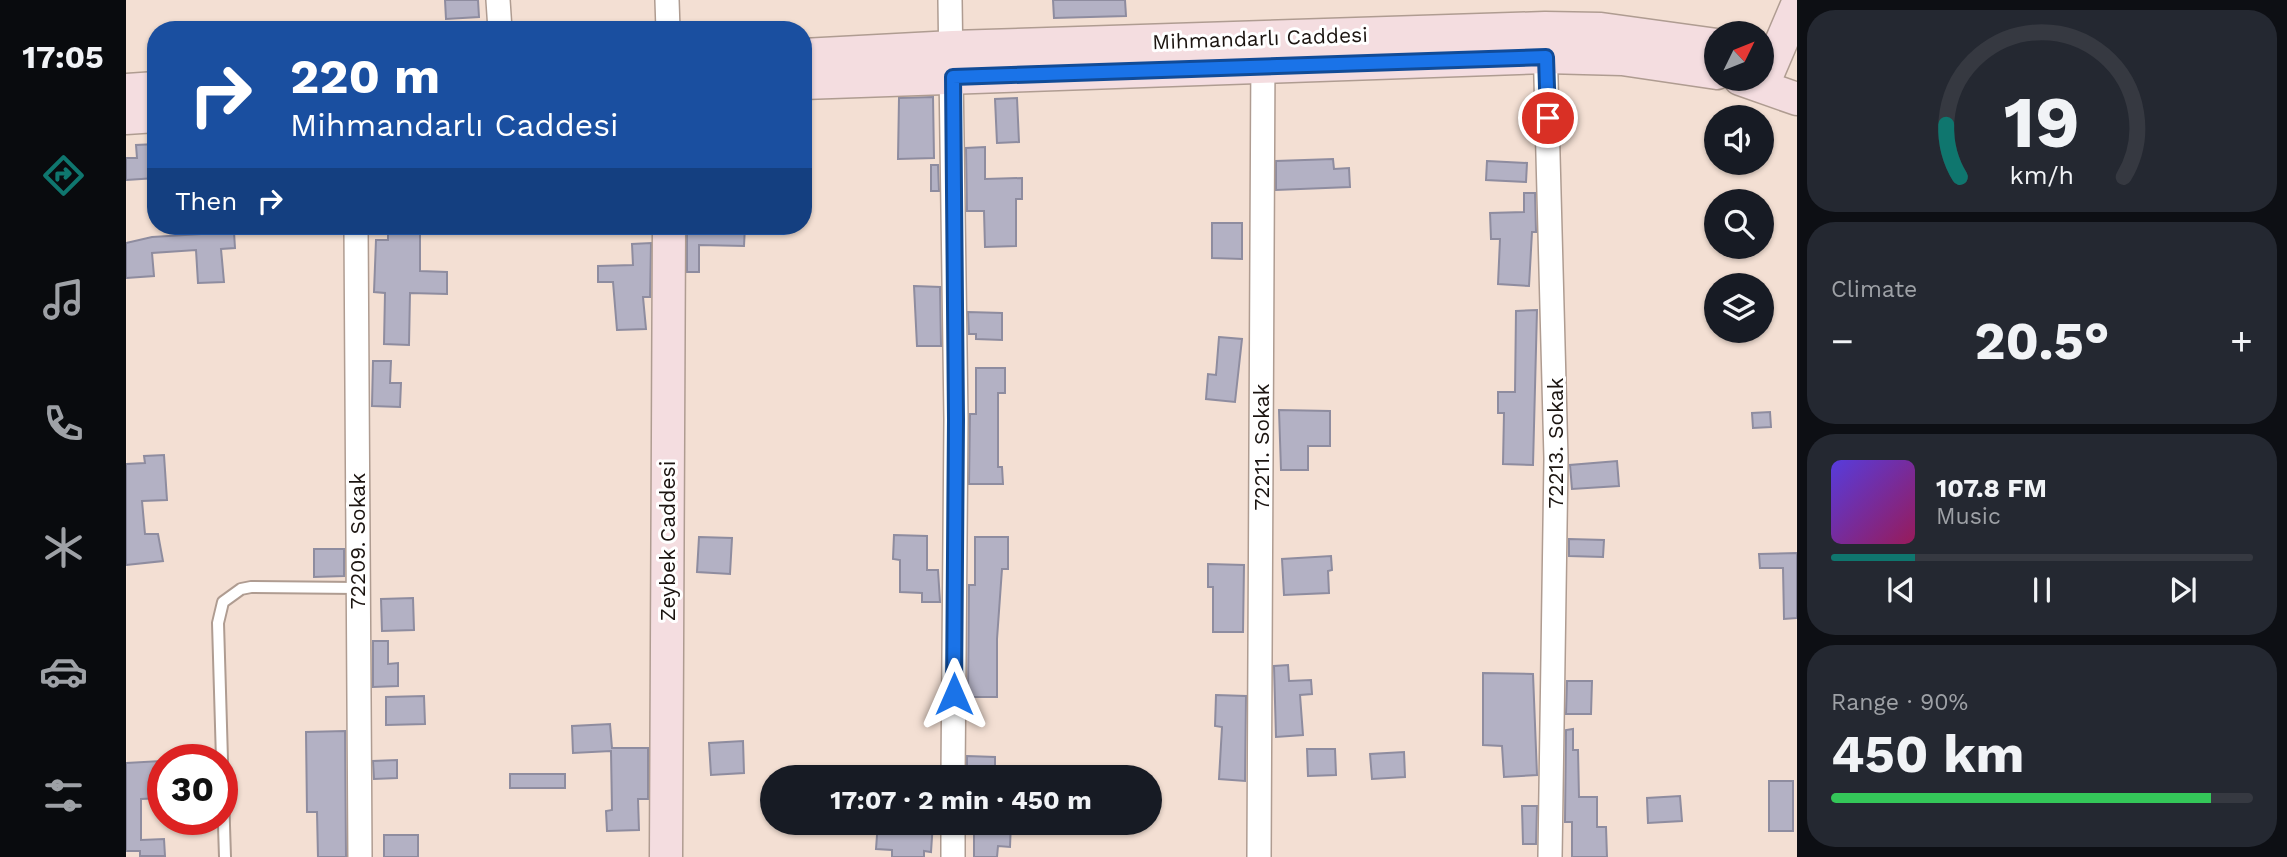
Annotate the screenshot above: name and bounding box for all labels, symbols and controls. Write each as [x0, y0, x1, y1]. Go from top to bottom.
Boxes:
north arrow [1704, 21, 1774, 91]
map controls [1704, 21, 1774, 343]
street label: Mihmandarlı Caddesi [1152, 22, 1368, 54]
text: 17:05 [22, 38, 104, 76]
text: 220 m [290, 47, 440, 105]
icon: right [175, 49, 266, 140]
text: 19 [2004, 79, 2080, 165]
pin [1518, 88, 1578, 148]
icon: arrive [1529, 99, 1567, 137]
button: sound [1704, 105, 1774, 175]
text: Mihmandarlı Caddesi [290, 106, 619, 144]
icon: directions [39, 151, 88, 200]
text: km/h [2010, 161, 2074, 190]
icon: right [251, 182, 289, 220]
text: Then [175, 186, 237, 216]
button: search [1704, 189, 1774, 259]
button: layers [1704, 273, 1774, 343]
icon: music [39, 275, 88, 324]
text: Climate [1831, 276, 1917, 303]
text: 20.5° [1974, 311, 2110, 372]
text: − [1831, 319, 1854, 363]
text: + [2230, 319, 2253, 363]
street label: 72213. Sokak [1543, 377, 1568, 509]
street label: 72211. Sokak [1249, 383, 1274, 510]
icon: phone [39, 399, 88, 448]
street label: Zeybek Caddesi [655, 461, 680, 621]
street label: 72209. Sokak [345, 473, 370, 609]
text: 107.8 FM [1936, 473, 2047, 503]
text: Music [1936, 503, 2001, 530]
icon: climate [39, 523, 88, 572]
icon: previous [1882, 571, 1920, 609]
icon: pause [2023, 571, 2061, 609]
icon: next [2164, 571, 2202, 609]
icon: car [39, 647, 88, 696]
position arrow [917, 657, 991, 731]
text: Range · 90% [1831, 689, 1968, 716]
text: 450 km [1831, 724, 2025, 785]
speed limit sign: 30 [147, 744, 238, 835]
icon: filters [39, 771, 88, 820]
text: 17:07 · 2 min · 450 m [830, 785, 1092, 815]

